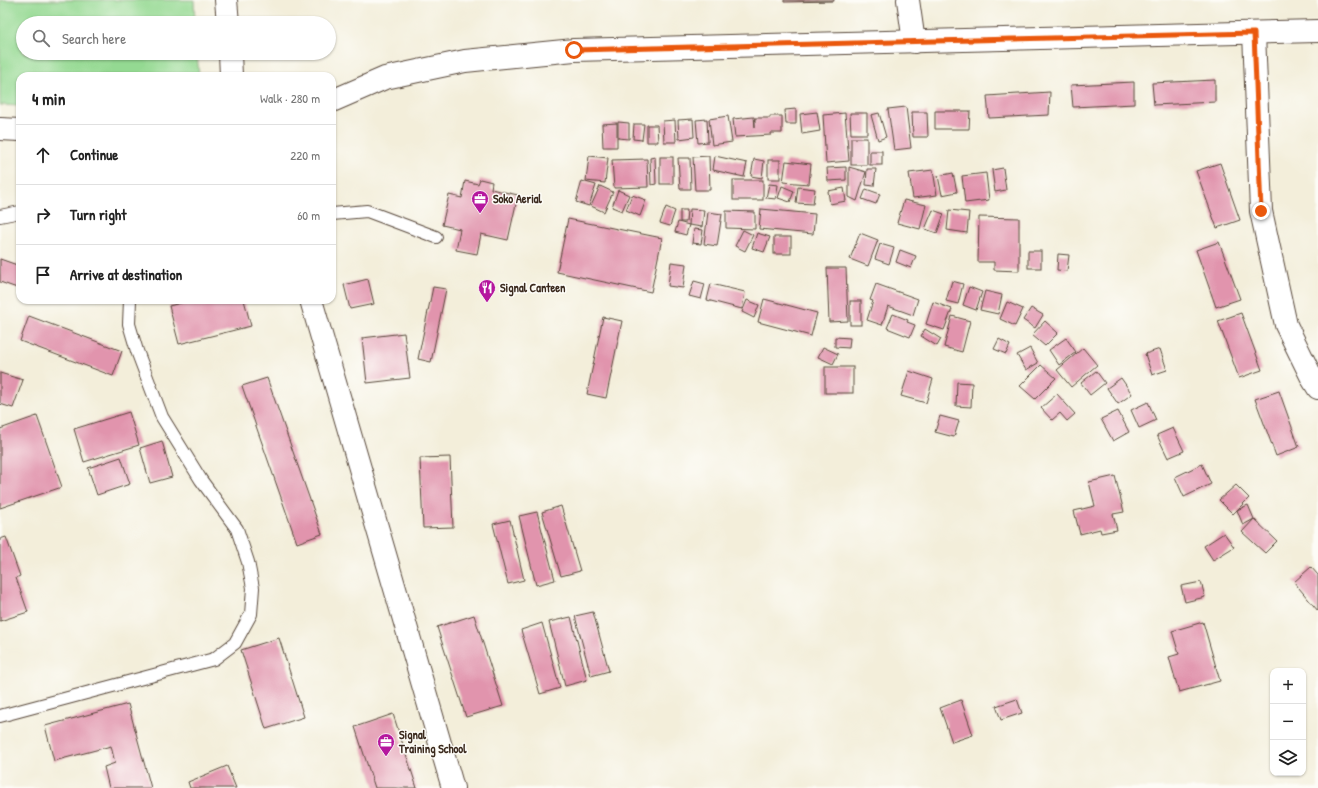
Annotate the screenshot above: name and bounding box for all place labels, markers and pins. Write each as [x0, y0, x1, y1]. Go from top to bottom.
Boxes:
office icon: Soko Aerial [470, 189, 490, 214]
place label: Soko Aerial [493, 190, 543, 207]
restaurant icon: Signal Canteen [477, 278, 497, 303]
place label: Signal Canteen [500, 279, 566, 297]
place label: Signal Training School [398, 726, 467, 758]
office icon: Signal Training School [376, 732, 396, 757]

